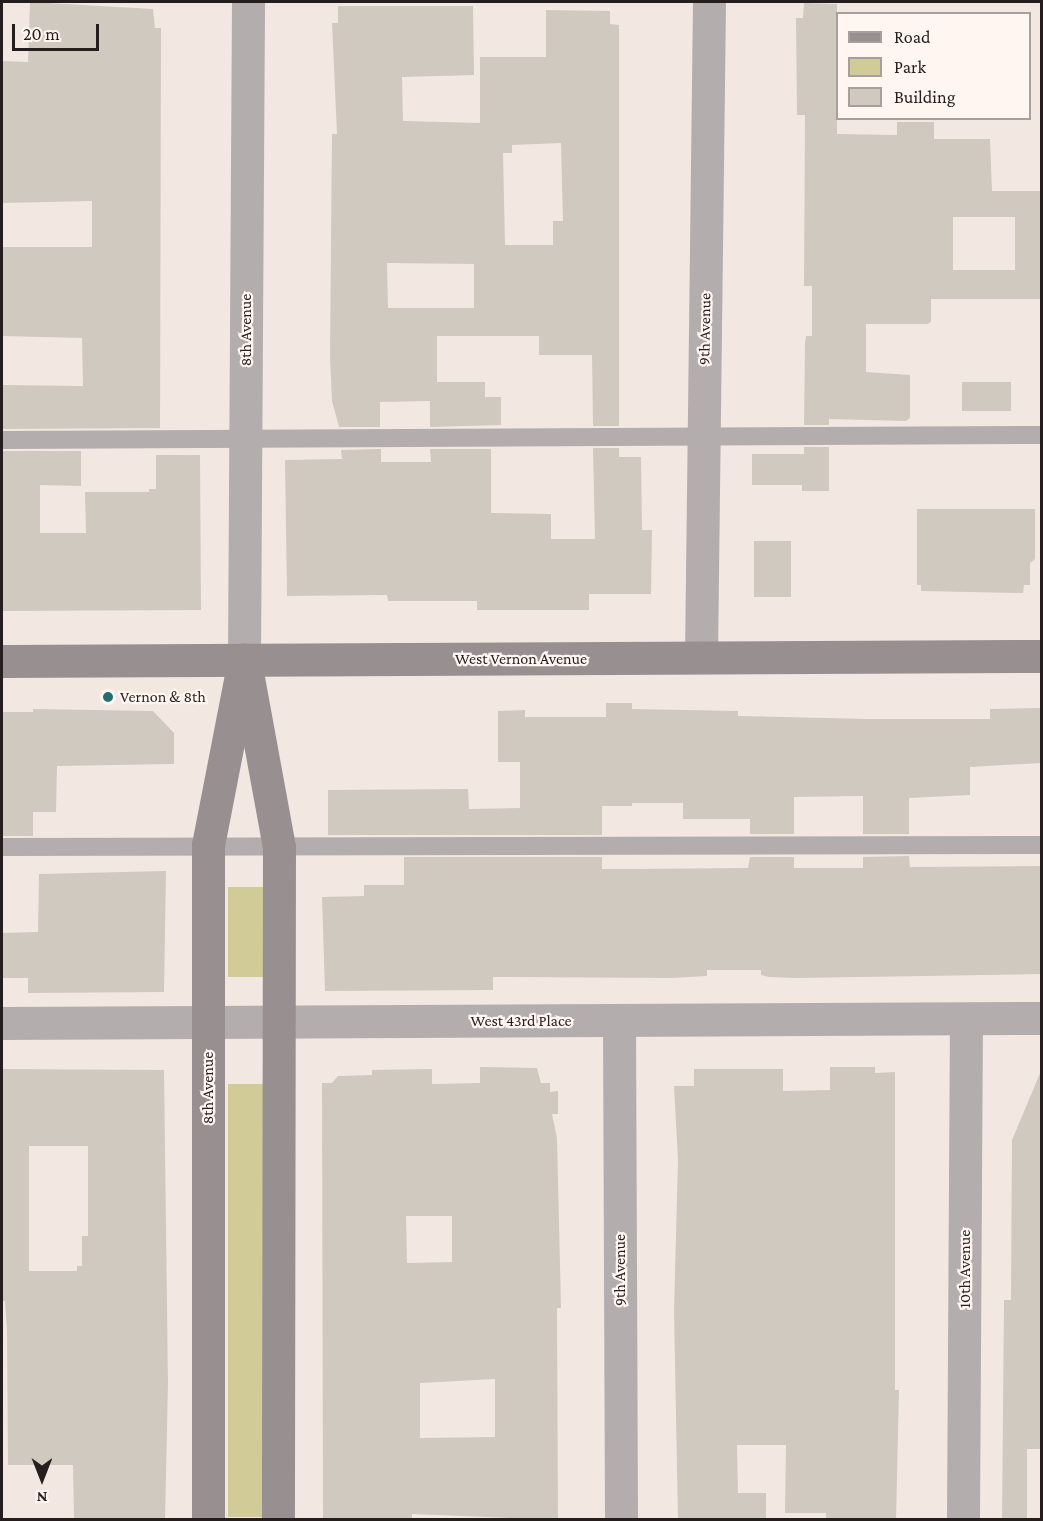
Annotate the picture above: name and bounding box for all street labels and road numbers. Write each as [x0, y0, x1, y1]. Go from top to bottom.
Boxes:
street label: 9th Avenue [695, 293, 715, 365]
street label: 8th Avenue [236, 294, 256, 366]
street label: West Vernon Avenue [455, 649, 587, 669]
street label: West 43rd Place [470, 1011, 572, 1031]
street label: 8th Avenue [198, 1052, 218, 1124]
street label: 10th Avenue [955, 1230, 975, 1308]
street label: 9th Avenue [610, 1234, 630, 1306]

